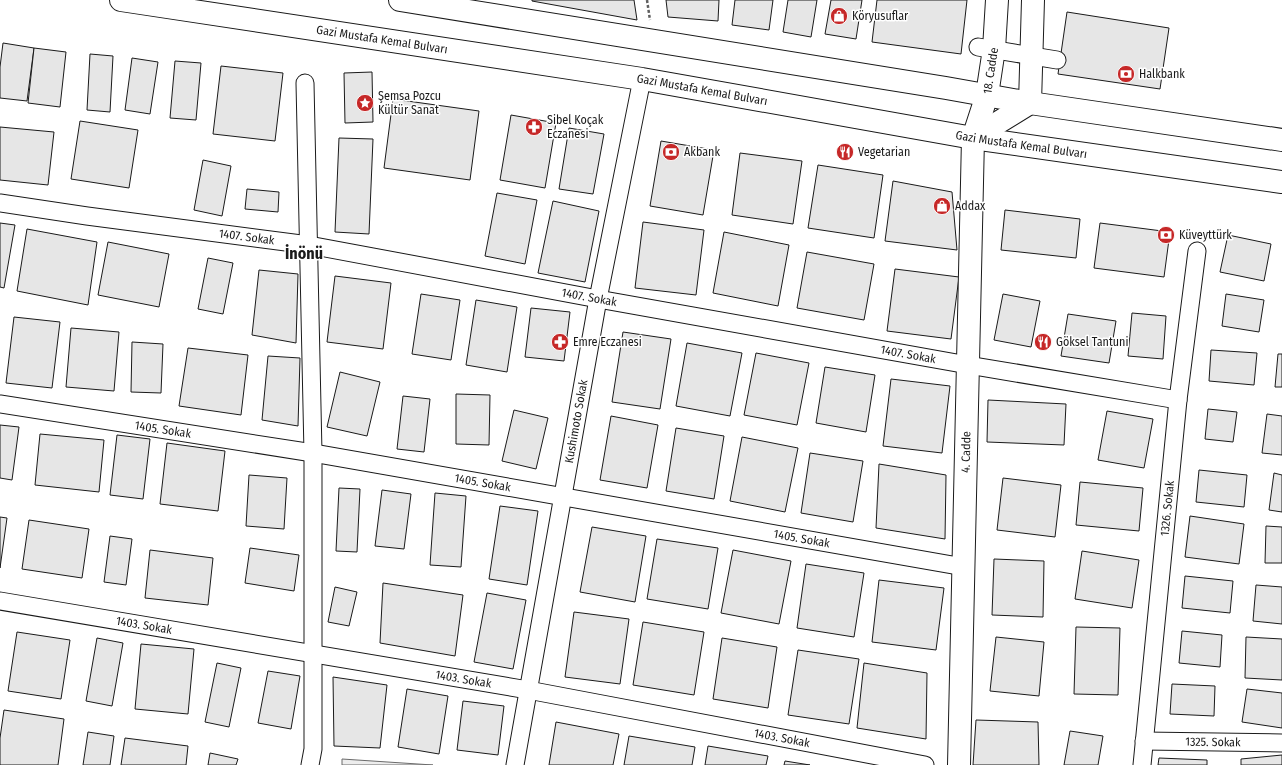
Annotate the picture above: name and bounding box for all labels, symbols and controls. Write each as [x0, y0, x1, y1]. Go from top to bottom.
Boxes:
shop icon: Köryusuflar [829, 6, 849, 26]
place label: Köryusuflar [852, 9, 909, 23]
street label: Gazi Mustafa Kemal Bulvarı [315, 23, 449, 56]
street label: 18. Cadde [980, 46, 1001, 95]
bank icon: Halkbank [1116, 64, 1136, 84]
place label: Halkbank [1139, 67, 1185, 81]
street label: Gazi Mustafa Kemal Bulvarı [636, 71, 769, 108]
place label: Şemsa Pozcu Kültür Sanat [378, 89, 441, 117]
place icon: Şemsa Pozcu Kültür Sanat [355, 93, 375, 113]
place label: Sibel Koçak Eczanesi [547, 113, 604, 141]
pharmacy icon: Sibel Koçak Eczanesi [524, 117, 544, 137]
street label: Gazi Mustafa Kemal Bulvarı [955, 128, 1088, 161]
bank icon: Akbank [661, 142, 681, 162]
restaurant icon: Vegetarian [835, 142, 855, 162]
place label: Akbank [684, 145, 720, 159]
place label: Vegetarian [858, 145, 910, 159]
shop icon: Addax [932, 196, 952, 216]
place label: Addax [955, 199, 986, 213]
bank icon: Küveyttürk [1156, 225, 1176, 245]
street label: 1407. Sokak [218, 226, 276, 247]
place label: Küveyttürk [1179, 228, 1232, 242]
district label: İnönü [285, 244, 323, 263]
street label: 1407. Sokak [561, 285, 618, 309]
pharmacy icon: Emre Eczanesi [550, 332, 570, 352]
restaurant icon: Göksel Tantuni [1033, 332, 1053, 352]
place label: Emre Eczanesi [573, 335, 642, 349]
place label: Göksel Tantuni [1056, 335, 1128, 349]
street label: 1407. Sokak [879, 343, 937, 366]
street label: Kushimoto Sokak [562, 378, 591, 464]
street label: 1405. Sokak [134, 418, 193, 441]
street label: 4. Cadde [959, 431, 973, 473]
street label: 1405. Sokak [453, 471, 512, 495]
street label: 1326. Sokak [1158, 479, 1177, 537]
street label: 1405. Sokak [773, 527, 831, 550]
street label: 1403. Sokak [115, 614, 173, 637]
street label: 1403. Sokak [434, 668, 493, 691]
street label: 1403. Sokak [753, 726, 812, 750]
street label: 1325. Sokak [1185, 735, 1241, 749]

